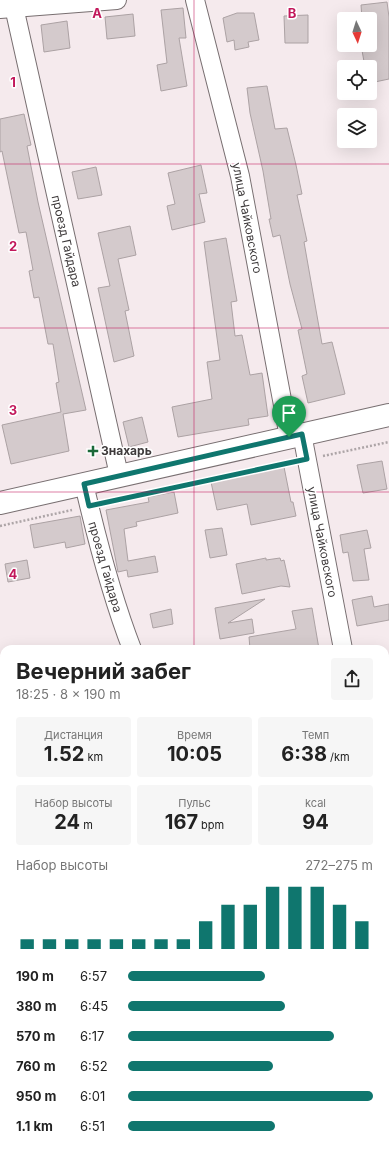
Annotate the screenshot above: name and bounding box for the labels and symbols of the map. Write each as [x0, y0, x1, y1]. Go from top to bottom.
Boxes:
text: A [92, 5, 102, 21]
text: B [288, 5, 297, 21]
north arrow [337, 12, 377, 52]
text: 1 [10, 74, 16, 90]
street label: улица Чайковского [229, 161, 266, 275]
street label: проезд Гайдара [49, 193, 84, 288]
text: 2 [9, 238, 17, 254]
pin [272, 396, 306, 437]
text: 3 [9, 402, 17, 418]
place label: Знахарь [101, 443, 152, 458]
marker: Знахарь [88, 446, 98, 456]
street label: улица Чайковского [304, 485, 341, 599]
street label: проезд Гайдара [85, 520, 126, 614]
text: 4 [9, 566, 18, 582]

